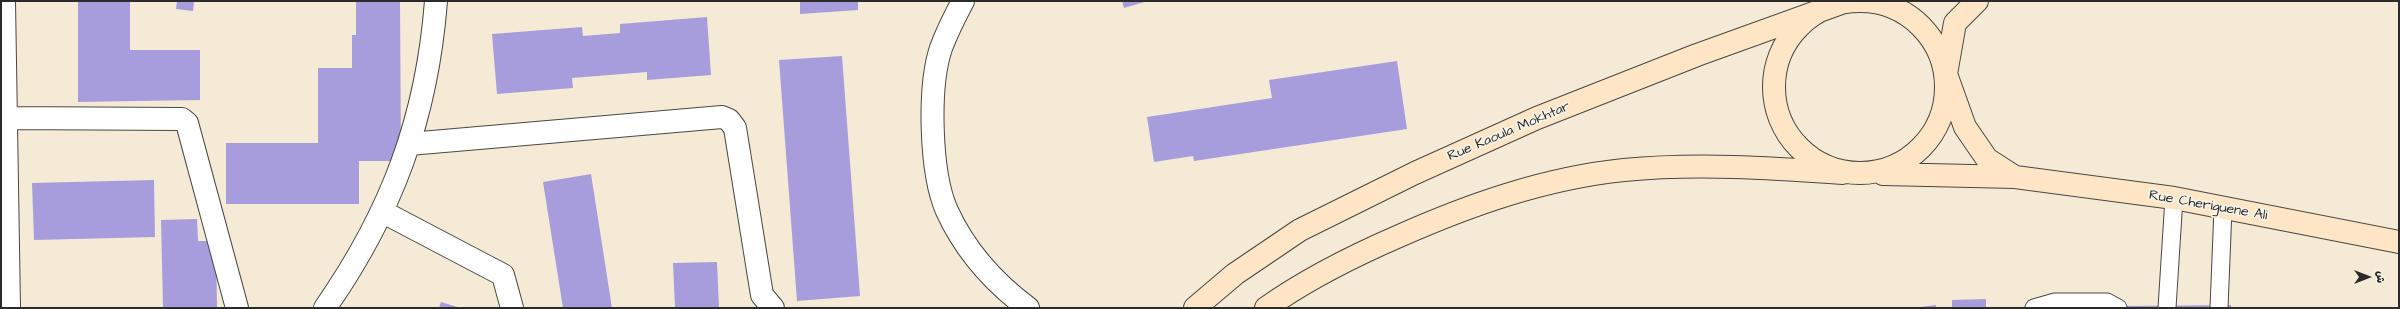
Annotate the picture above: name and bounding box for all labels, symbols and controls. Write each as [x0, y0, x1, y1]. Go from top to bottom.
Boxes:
street label: Rue Kaoula Mokhtar [1445, 99, 1573, 165]
street label: Rue Cheriguene Ali [2148, 187, 2268, 225]
north arrow [2348, 257, 2388, 297]
text: ش [2373, 271, 2388, 283]

